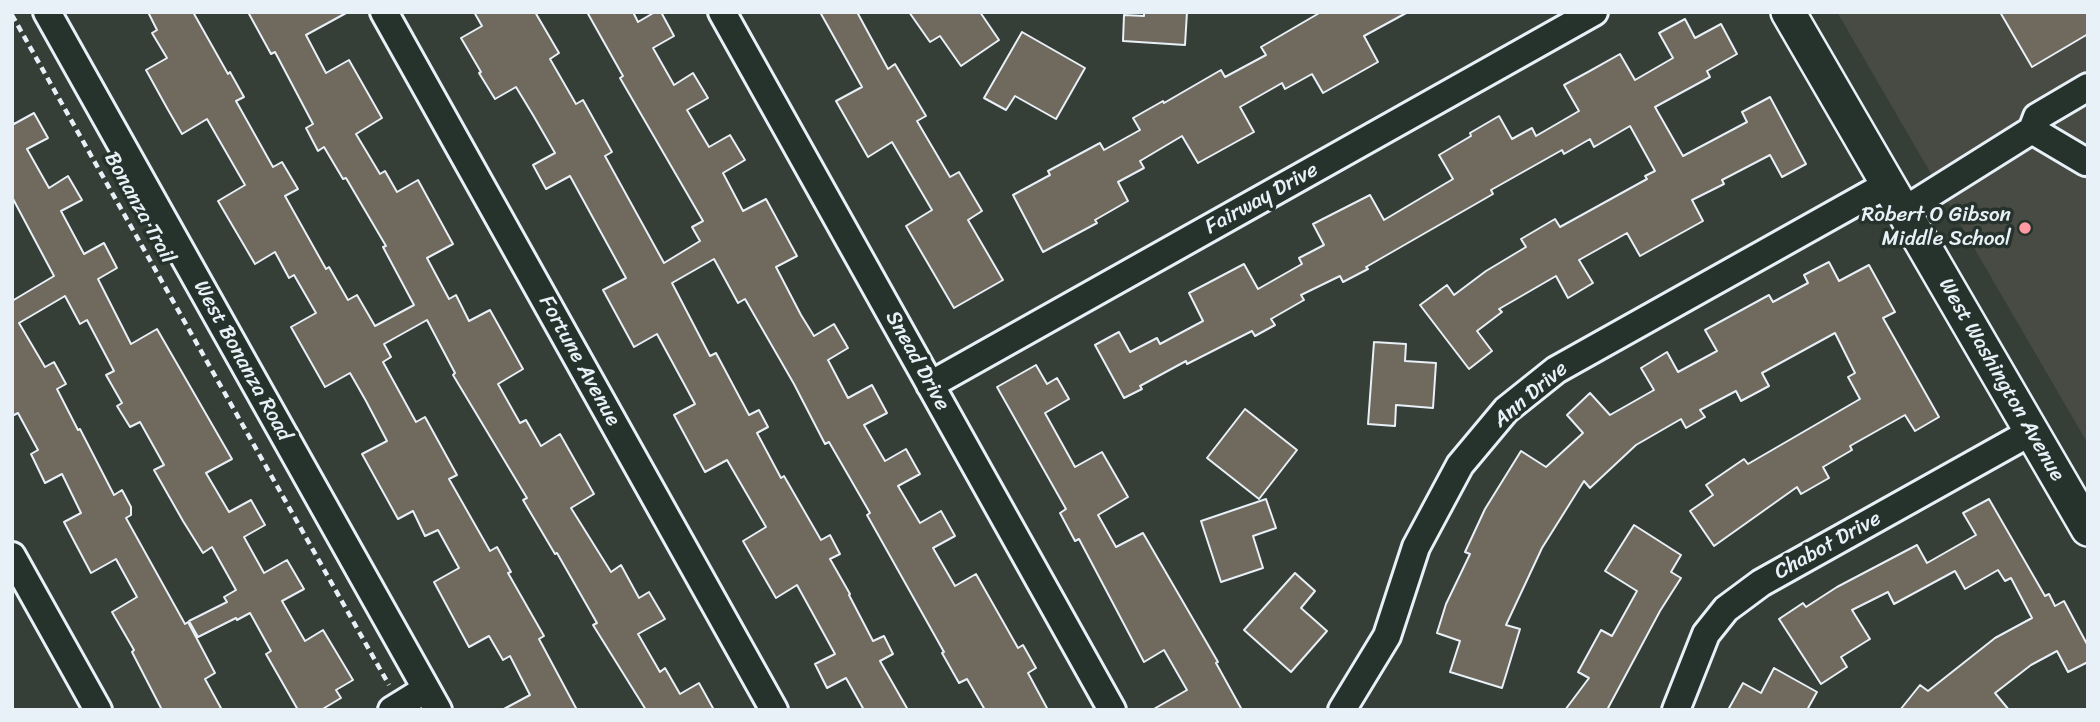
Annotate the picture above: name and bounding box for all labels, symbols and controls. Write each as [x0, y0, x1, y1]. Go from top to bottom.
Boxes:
street label: Bonanza Trail [98, 148, 180, 268]
street label: Fairway Drive [1201, 158, 1323, 240]
place label: Robert O Gibson Middle School [1862, 203, 2011, 253]
marker: Robert O Gibson Middle School [2017, 220, 2033, 236]
street label: West Washington Avenue [1933, 274, 2069, 486]
street label: West Bonanza Road [187, 276, 297, 446]
street label: Fortune Avenue [533, 291, 625, 431]
street label: Snead Drive [879, 307, 955, 415]
street label: Ann Drive [1489, 357, 1573, 433]
street label: Chabot Drive [1770, 506, 1886, 586]

